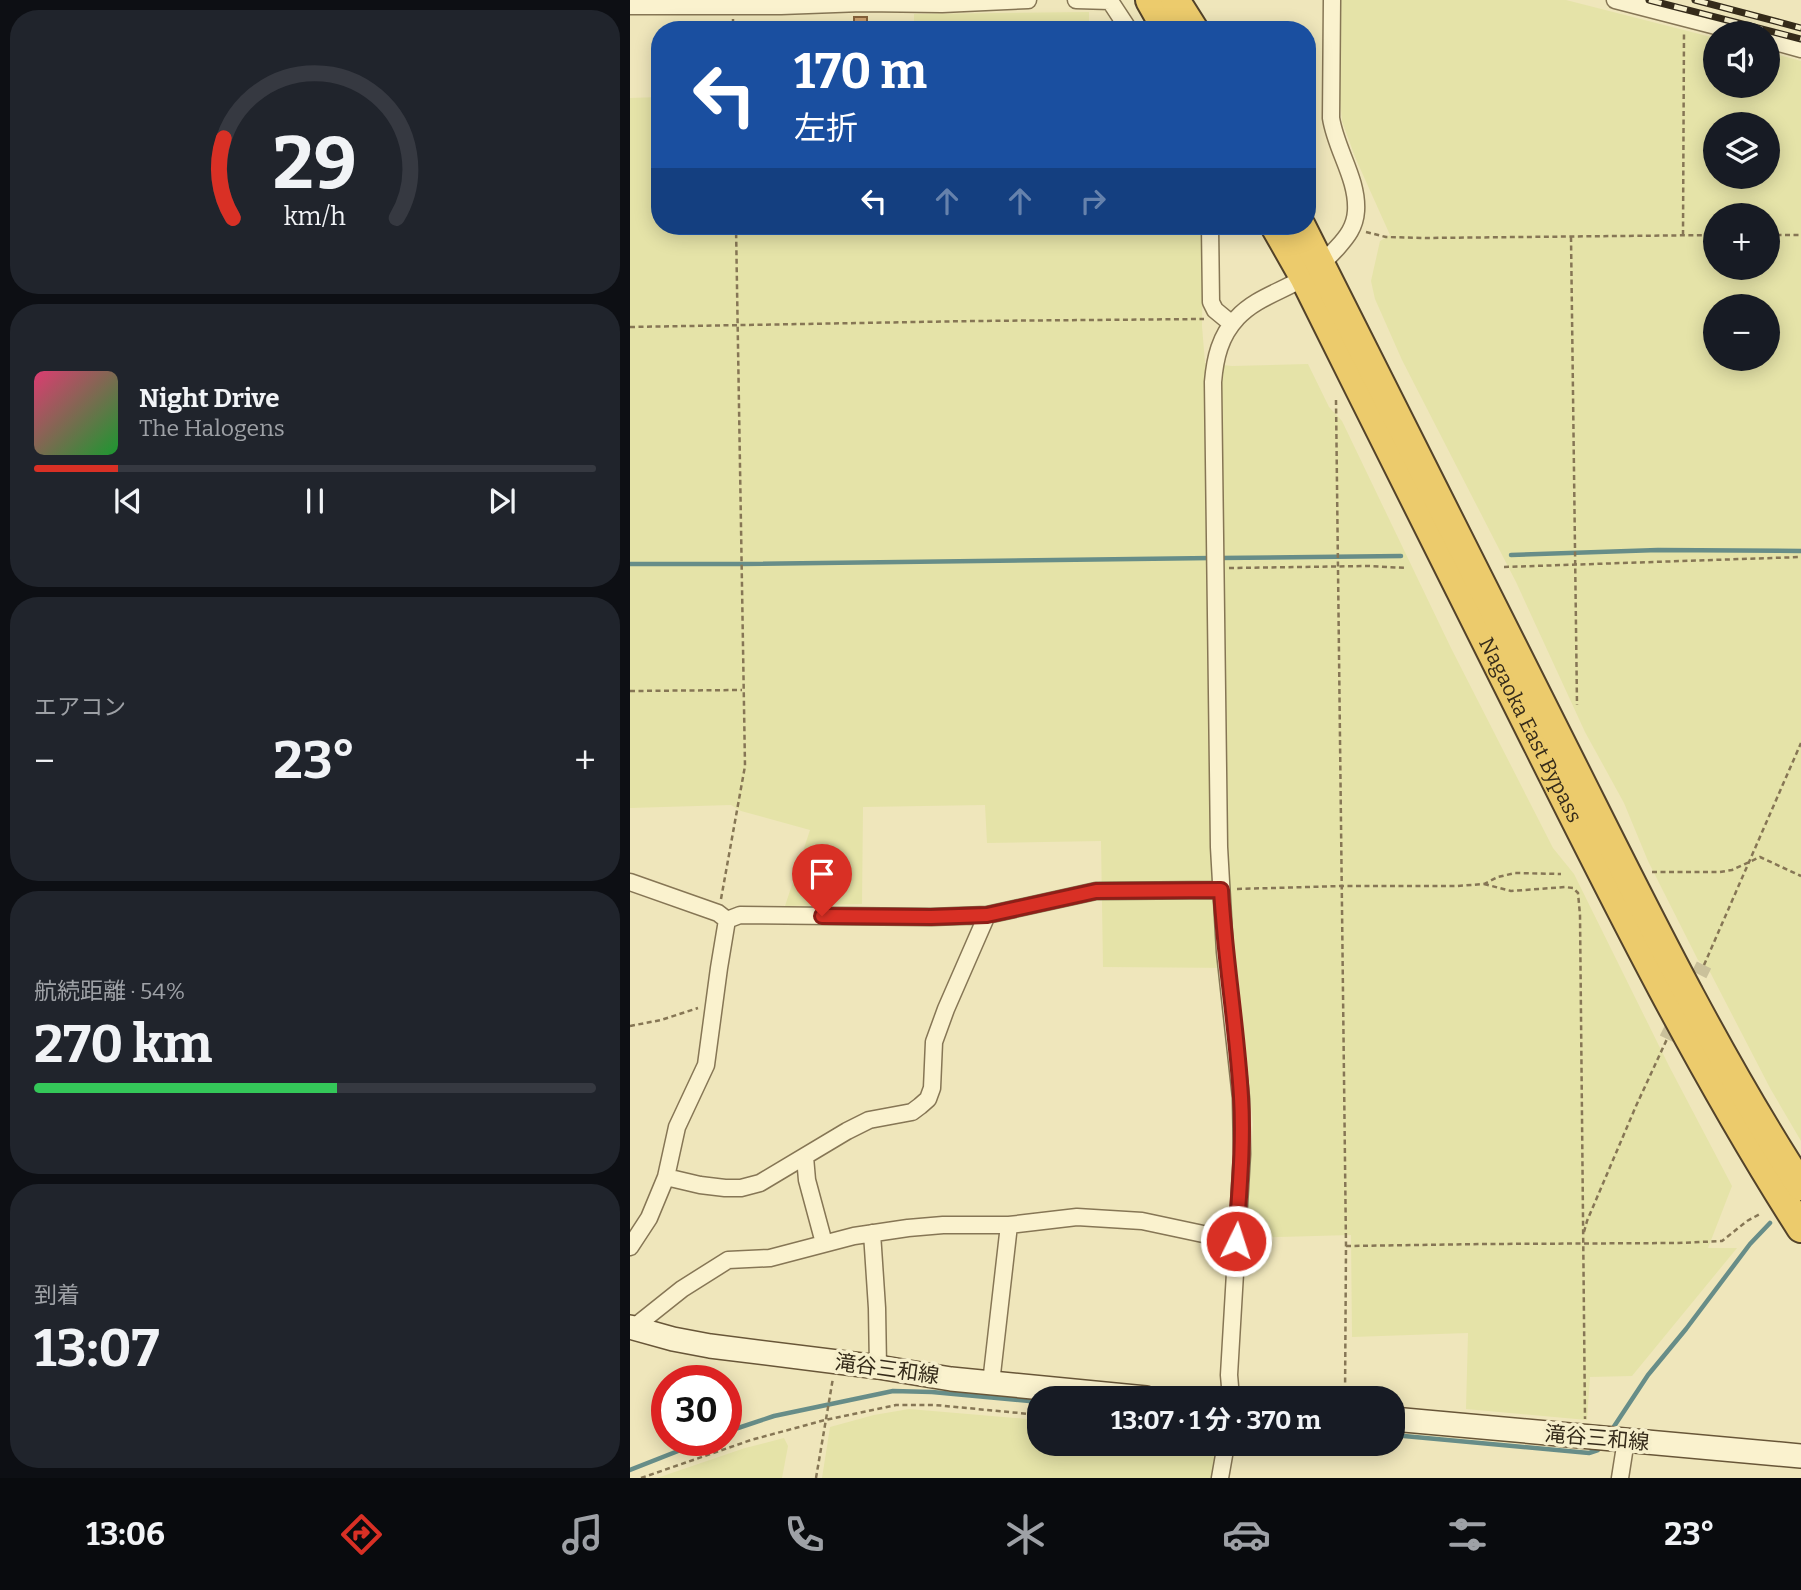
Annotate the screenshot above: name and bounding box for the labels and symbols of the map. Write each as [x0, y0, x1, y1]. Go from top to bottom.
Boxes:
street label: Nagaoka East Bypass [1473, 633, 1588, 827]
pin [792, 844, 852, 916]
position arrow [1199, 1204, 1273, 1278]
street label: 滝谷三和線 [833, 1349, 941, 1389]
speed limit sign: 30 [651, 1365, 742, 1456]
street label: 滝谷三和線 [1544, 1420, 1650, 1456]

